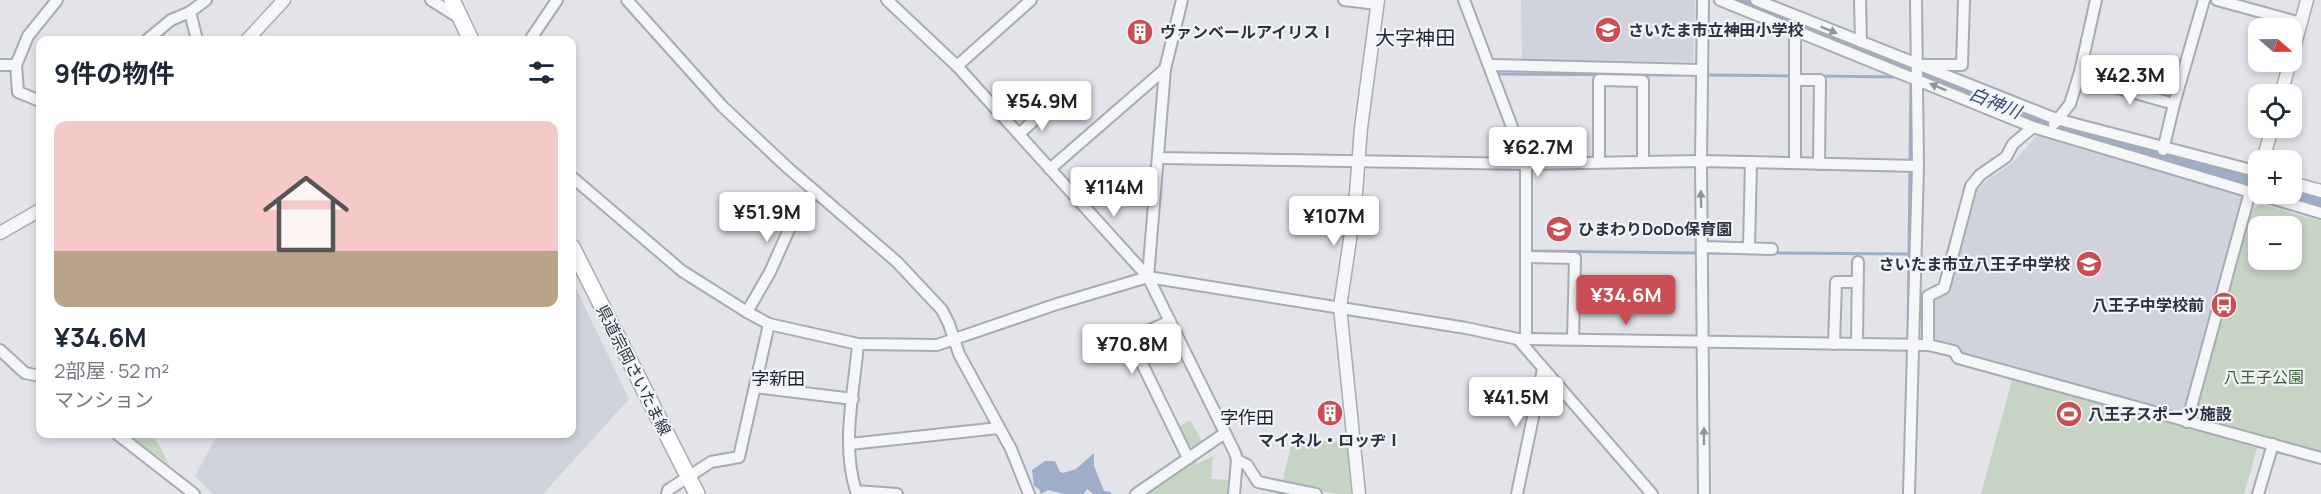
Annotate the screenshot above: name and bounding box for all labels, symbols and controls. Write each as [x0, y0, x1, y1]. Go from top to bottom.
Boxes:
school or university icon: さいたま市立神田小学校 [1593, 15, 1623, 45]
building icon: ヴァンベールアイリスⅠ [1125, 17, 1155, 47]
north arrow [2248, 18, 2302, 72]
map controls [2248, 18, 2302, 270]
place label: さいたま市立神田小学校 [1628, 19, 1804, 41]
place label: ヴァンベールアイリスⅠ [1160, 21, 1335, 43]
district label: 大字神田 [1375, 24, 1455, 51]
one-way arrow [1821, 25, 1839, 35]
text: 9件の物件 [54, 55, 174, 91]
pin: ¥42.3M [2081, 55, 2179, 106]
icon: filters [525, 56, 558, 89]
text: ¥42.3M [2095, 61, 2165, 88]
pin: ¥54.9M [993, 81, 1091, 132]
water label: 白神川 [1966, 81, 2027, 124]
one-way arrow [1929, 82, 1947, 91]
button: locate [2248, 84, 2302, 138]
text: ¥54.9M [1006, 87, 1078, 114]
pin: ¥62.7M [1489, 127, 1587, 178]
text: ¥62.7M [1503, 133, 1573, 160]
button: + [2248, 150, 2302, 204]
icon: home [252, 160, 360, 268]
pin: ¥114M [1072, 167, 1156, 218]
text: ¥114M [1084, 173, 1144, 200]
one-way arrow [1697, 189, 1706, 208]
pin: ¥51.9M [718, 192, 816, 243]
pin: ¥107M [1292, 196, 1376, 247]
text: ¥51.9M [733, 198, 801, 225]
text: ¥107M [1303, 202, 1365, 229]
school or university icon: ひまわりDoDo保育園 [1544, 214, 1574, 244]
button: − [2248, 216, 2302, 270]
place label: ひまわりDoDo保育園 [1578, 218, 1732, 240]
school or university icon: さいたま市立八王子中学校 [2074, 249, 2104, 279]
place label: さいたま市立八王子中学校 [1878, 253, 2070, 275]
pin: ¥34.6M [1577, 275, 1675, 326]
text: ¥34.6M [1590, 281, 1662, 308]
bus stop icon: 八王子中学校前 [2209, 290, 2239, 320]
place label: 八王子中学校前 [2092, 294, 2204, 316]
street label: 県道宗岡さいたま線 [592, 301, 676, 439]
text: ¥34.6M [54, 319, 147, 355]
pin: ¥70.8M [1083, 324, 1181, 375]
text: ¥70.8M [1096, 330, 1168, 357]
text: 2部屋 · 52 m² [54, 357, 169, 384]
district label: 字新田 [751, 366, 805, 390]
park label: 八王子公園 [2224, 366, 2304, 388]
pin: ¥41.5M [1467, 377, 1565, 428]
text: ¥41.5M [1483, 383, 1549, 410]
text: マンション [54, 386, 154, 413]
building icon: マイネル・ロッヂⅠ [1315, 398, 1345, 428]
sports icon: 八王子スポーツ施設 [2054, 399, 2084, 429]
place label: 八王子スポーツ施設 [2088, 403, 2232, 425]
district label: 字作田 [1220, 405, 1274, 429]
one-way arrow [1699, 426, 1709, 445]
place label: マイネル・ロッヂⅠ [1258, 429, 1402, 451]

